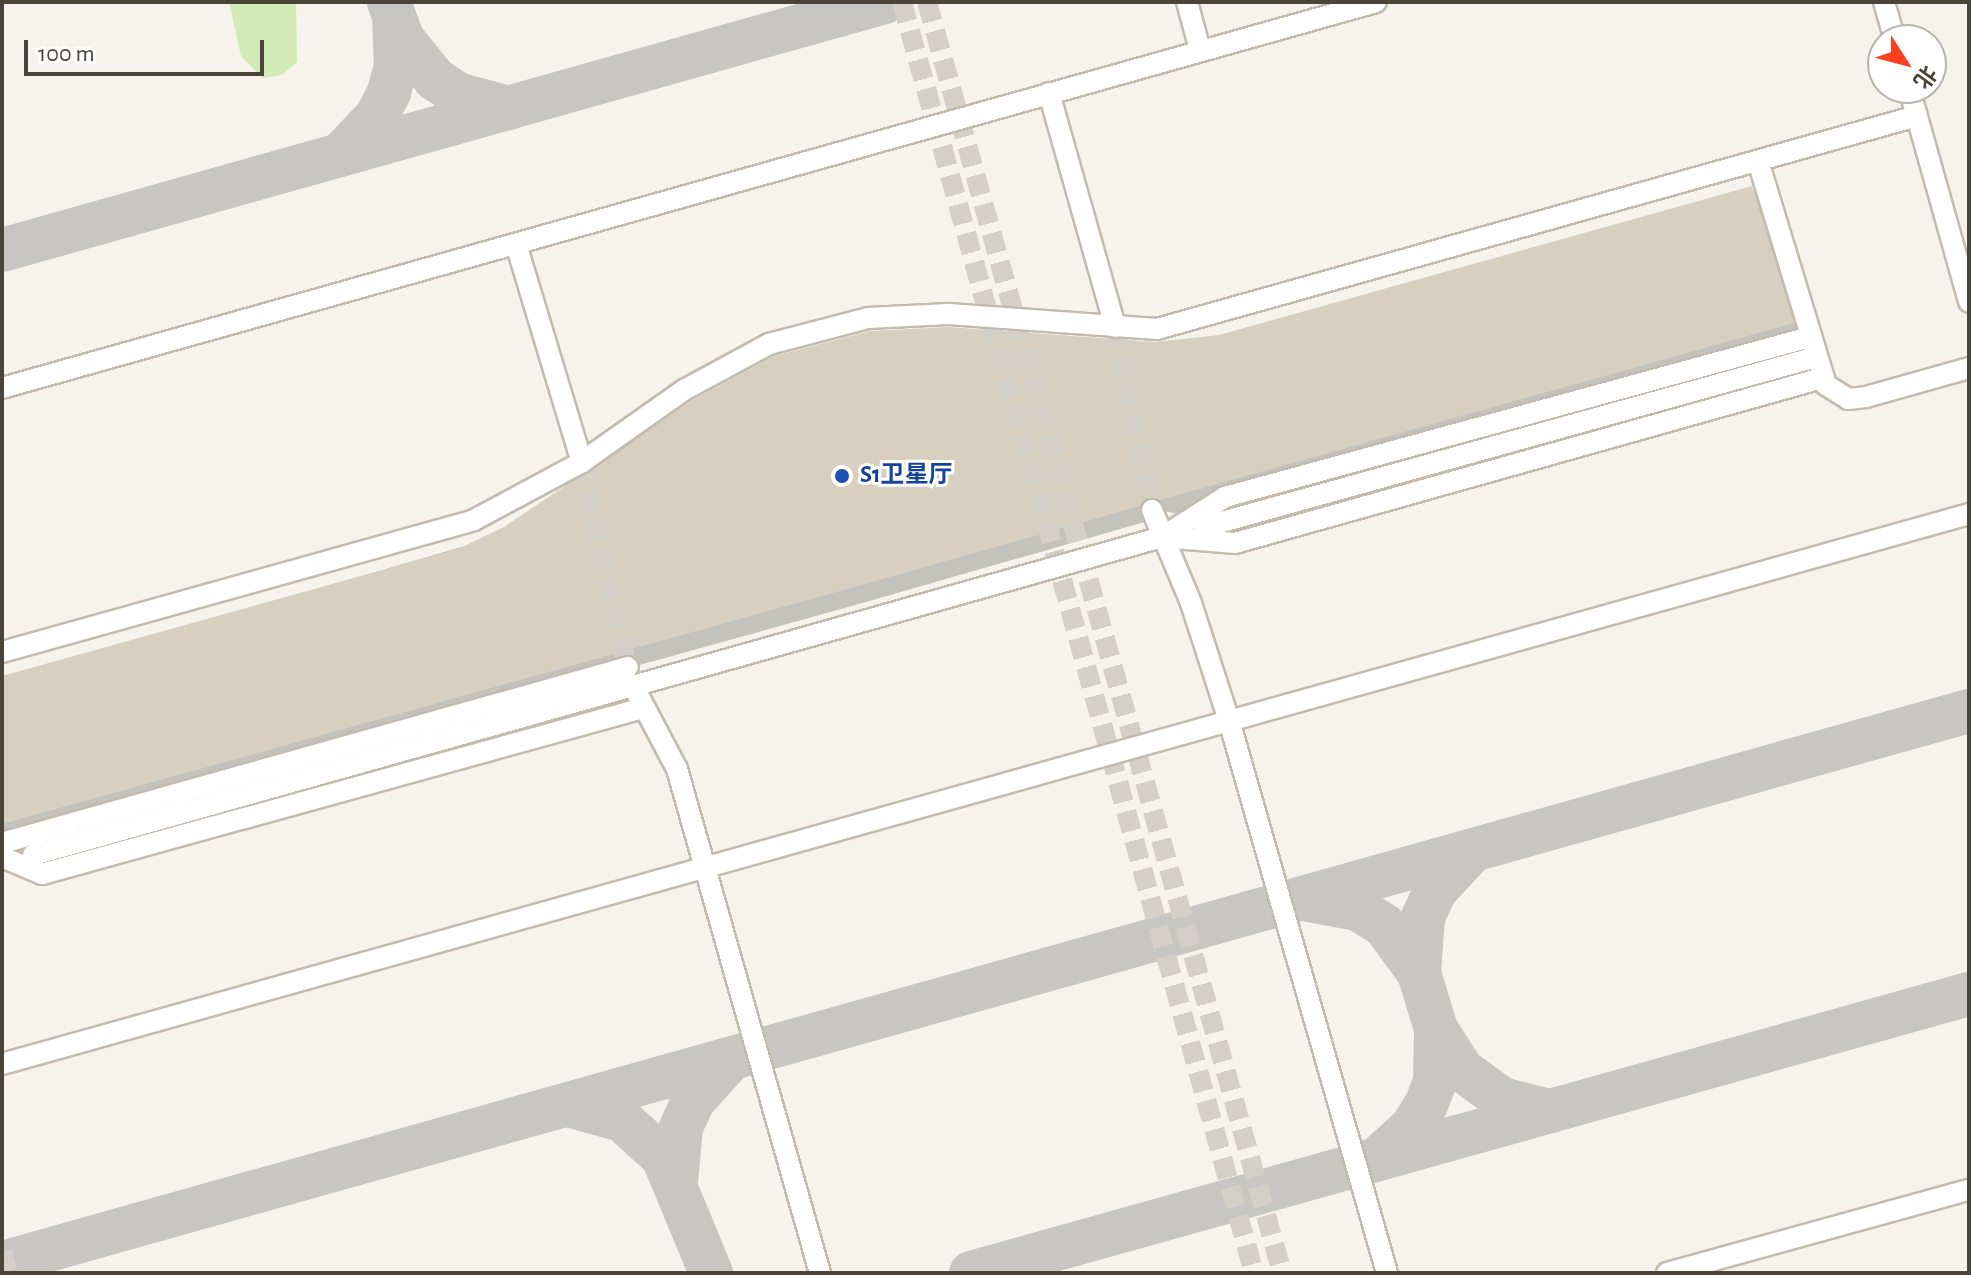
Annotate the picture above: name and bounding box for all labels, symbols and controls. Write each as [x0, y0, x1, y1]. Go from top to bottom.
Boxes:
scale bar [28, 24, 268, 74]
north arrow [1867, 24, 1947, 104]
text: 100 m [38, 42, 95, 66]
text: 北 [1909, 62, 1940, 92]
place label: S1卫星厅 [860, 462, 953, 490]
marker: S1卫星厅 [831, 465, 853, 487]

